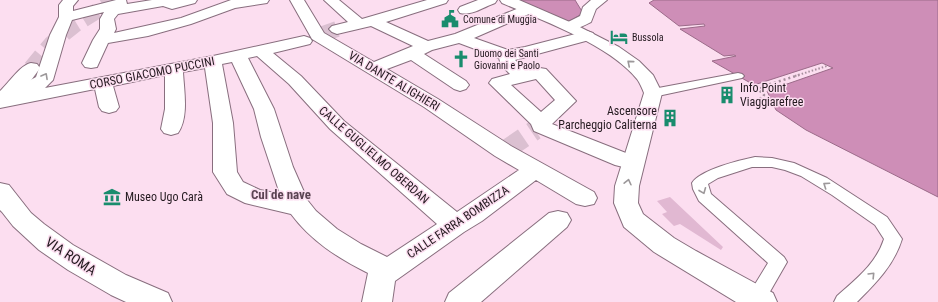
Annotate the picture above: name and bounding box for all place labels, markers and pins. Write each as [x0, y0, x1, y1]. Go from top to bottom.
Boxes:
public building icon: Comune di Muggia [440, 9, 460, 29]
place label: Comune di Muggia [463, 14, 537, 25]
hotel icon: Bussola [609, 27, 629, 47]
place label: Bussola [632, 32, 664, 43]
place label: Duomo dei Santi Giovanni e Paolo [474, 48, 540, 71]
church icon: Duomo dei Santi Giovanni e Paolo [451, 49, 471, 69]
place label: Info Point Viaggiarefree [740, 81, 804, 109]
building icon: Info Point Viaggiarefree [717, 85, 737, 105]
place label: Ascensore Parcheggio Caliterna [558, 104, 657, 132]
building icon: Ascensore Parcheggio Caliterna [660, 108, 680, 128]
museum icon: Museo Ugo Carà [102, 187, 122, 207]
place label: Museo Ugo Carà [125, 190, 203, 204]

